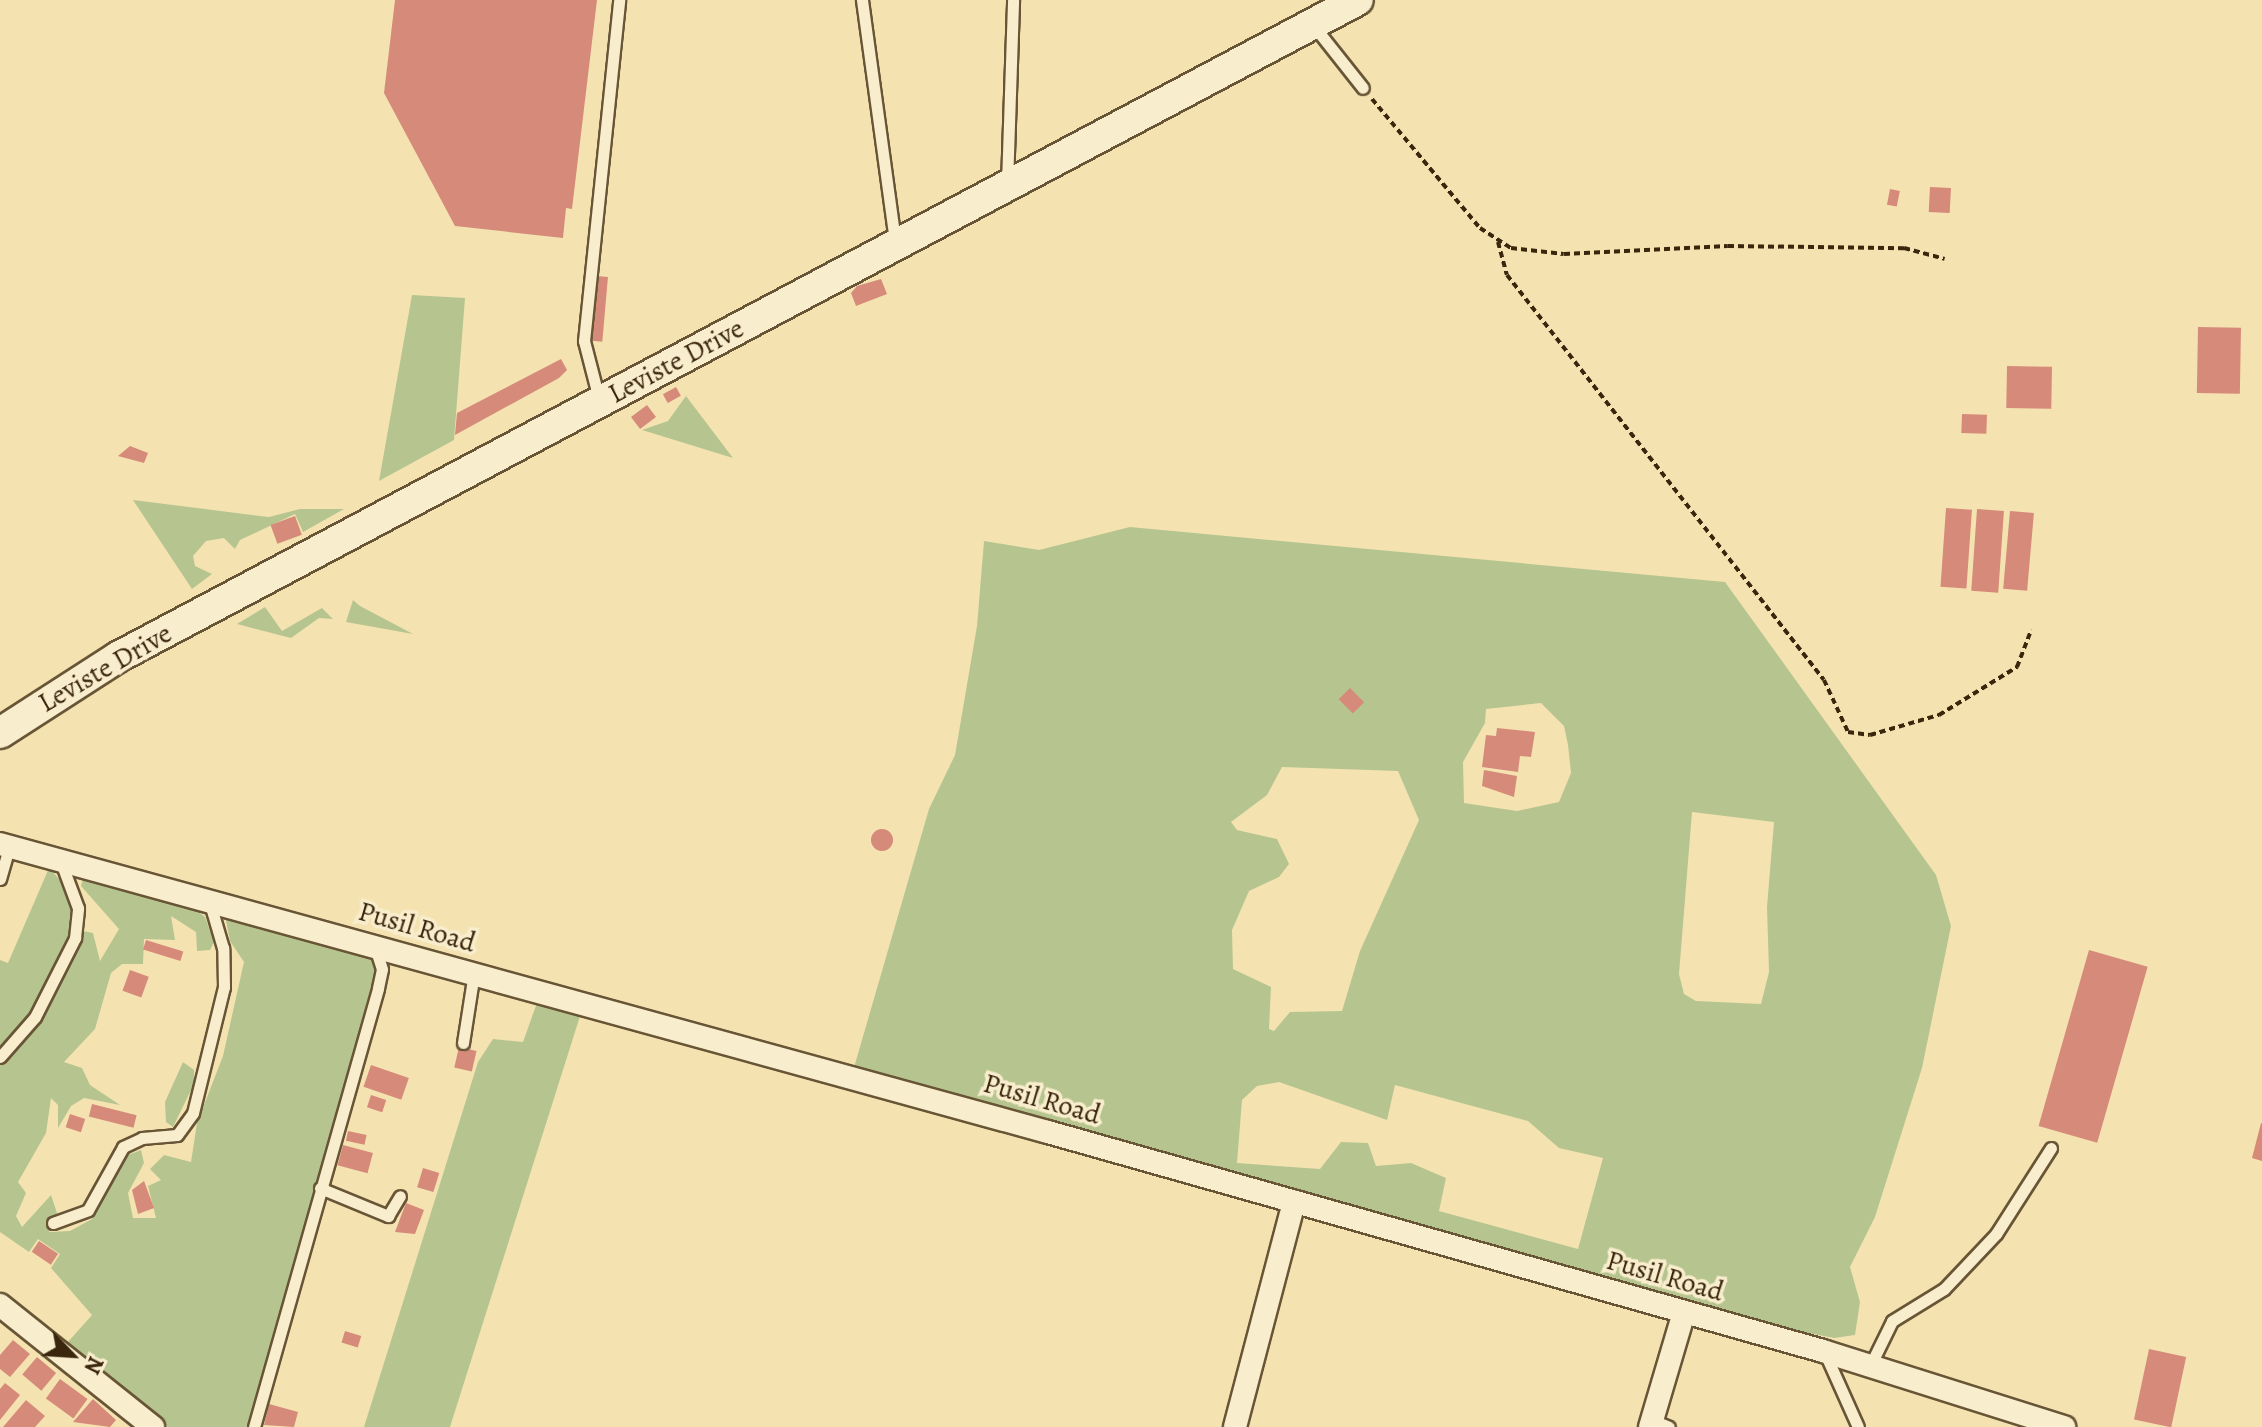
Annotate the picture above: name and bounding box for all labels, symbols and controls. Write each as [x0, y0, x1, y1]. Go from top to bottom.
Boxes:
street label: Leviste Drive [603, 311, 749, 411]
street label: Leviste Drive [32, 616, 178, 720]
street label: Pusil Road [355, 894, 479, 960]
street label: Pusil Road [980, 1066, 1104, 1132]
street label: Pusil Road [1603, 1243, 1727, 1309]
north arrow [32, 1315, 112, 1395]
text: N [77, 1352, 111, 1379]

